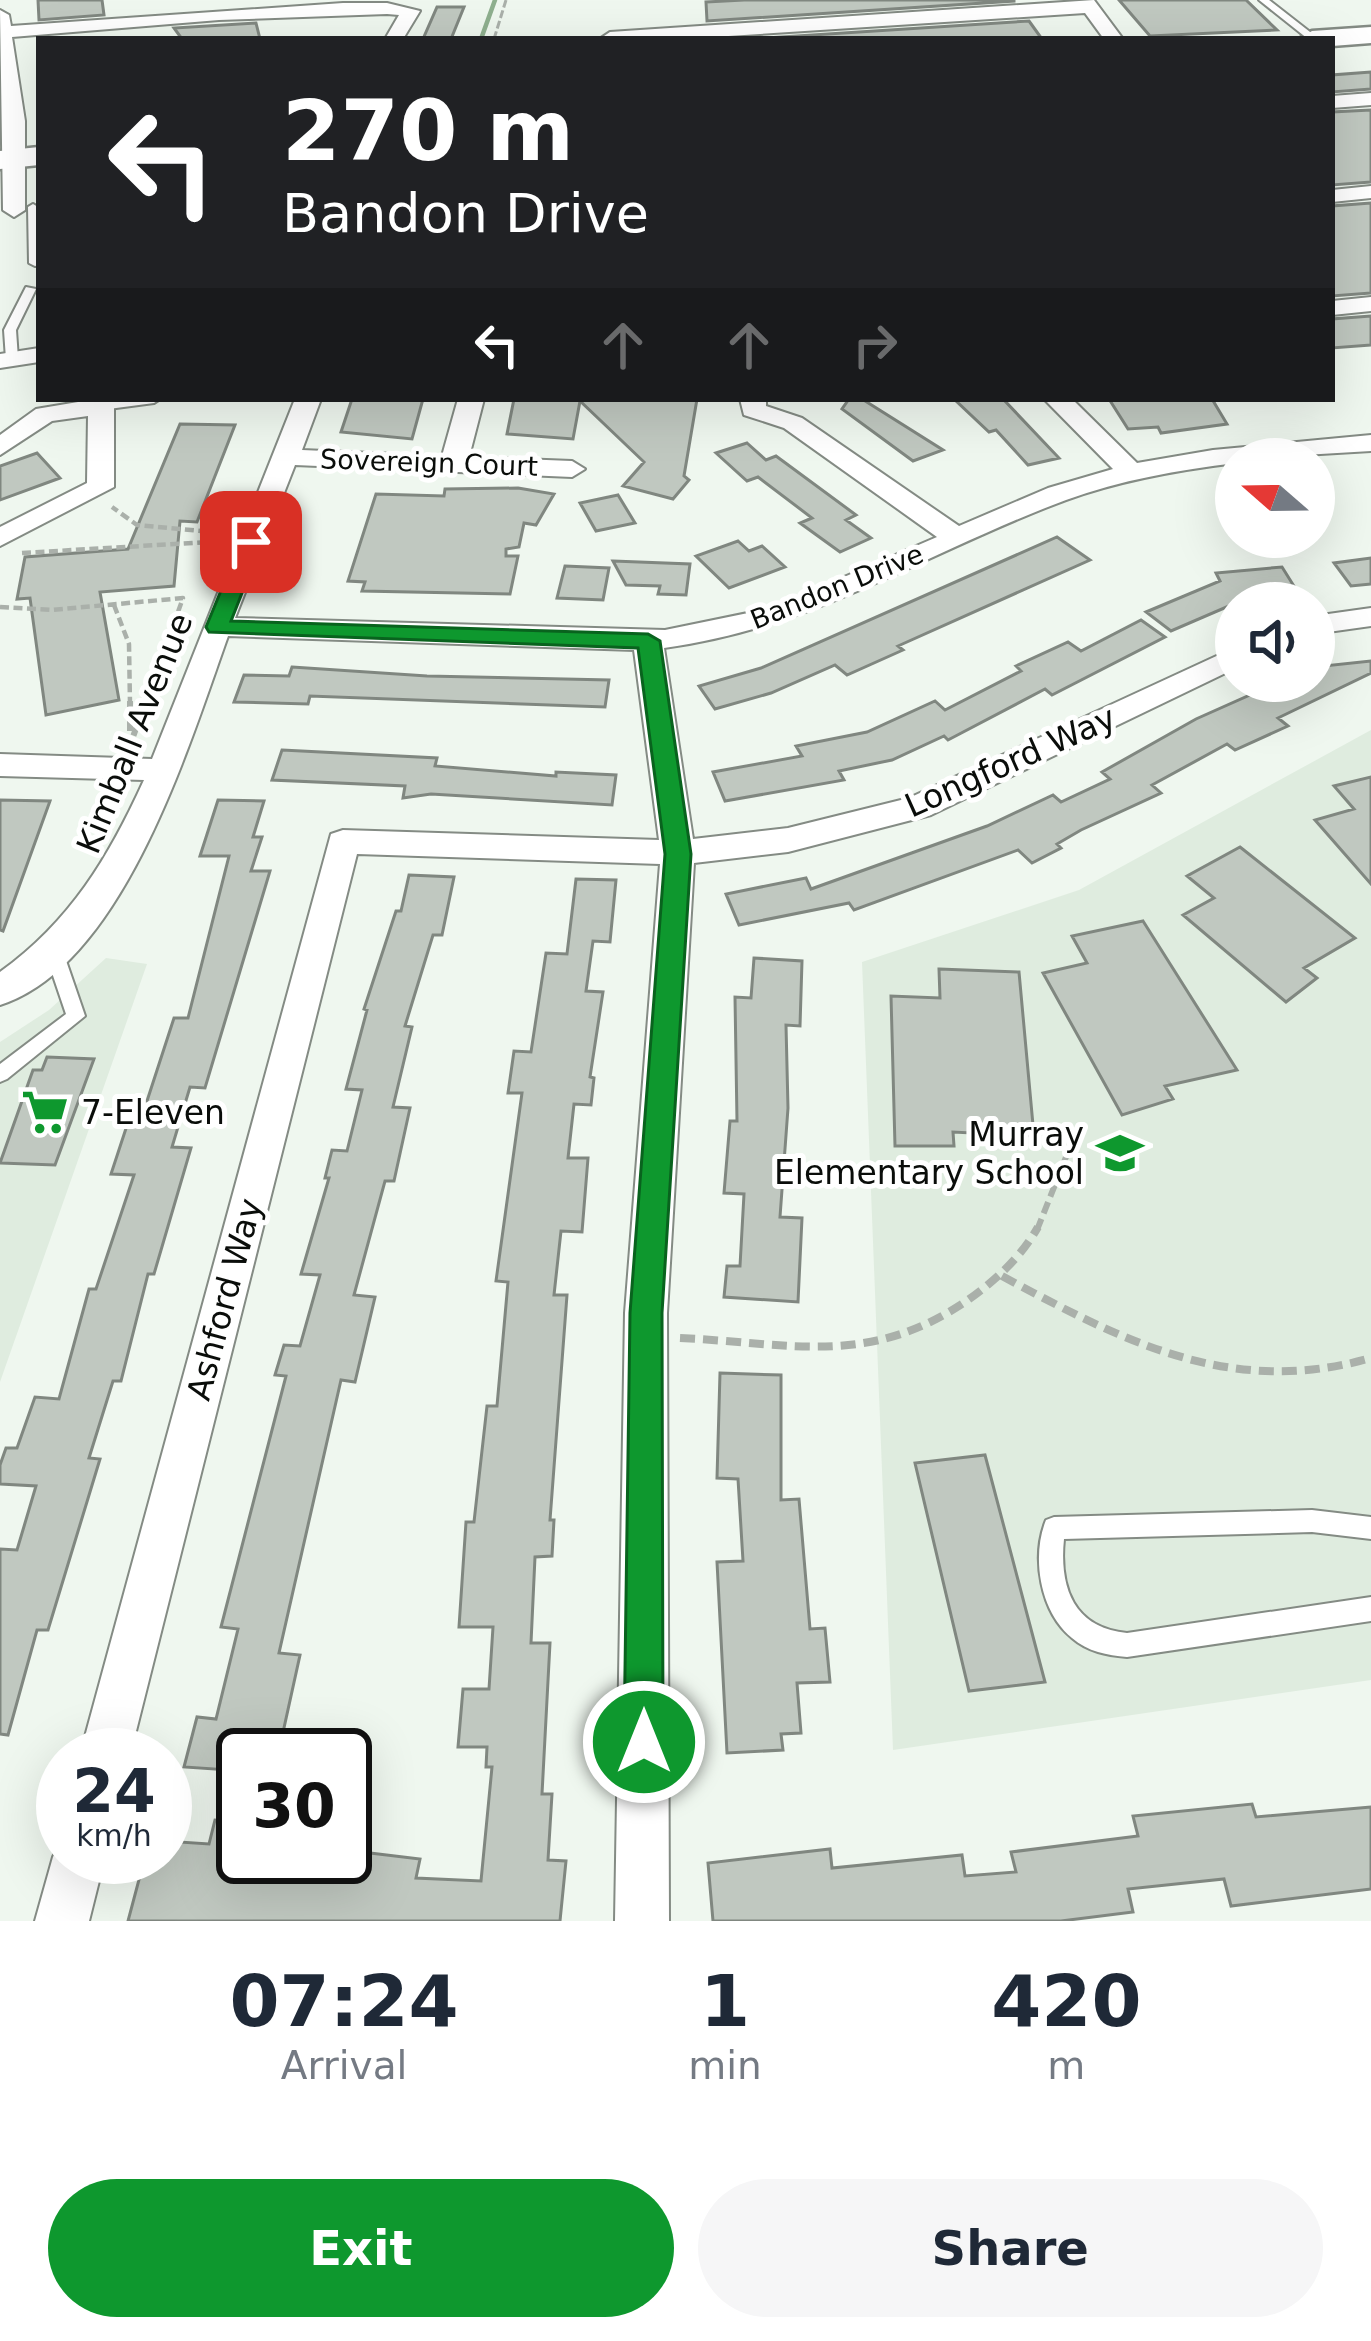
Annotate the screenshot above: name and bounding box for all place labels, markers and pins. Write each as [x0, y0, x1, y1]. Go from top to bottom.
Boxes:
pin [200, 491, 302, 593]
supermarket icon: 7-Eleven [20, 1087, 70, 1137]
place label: 7-Eleven [81, 1093, 225, 1132]
place label: Murray Elementary School [774, 1115, 1084, 1192]
school or university icon: Murray Elementary School [1095, 1128, 1145, 1178]

